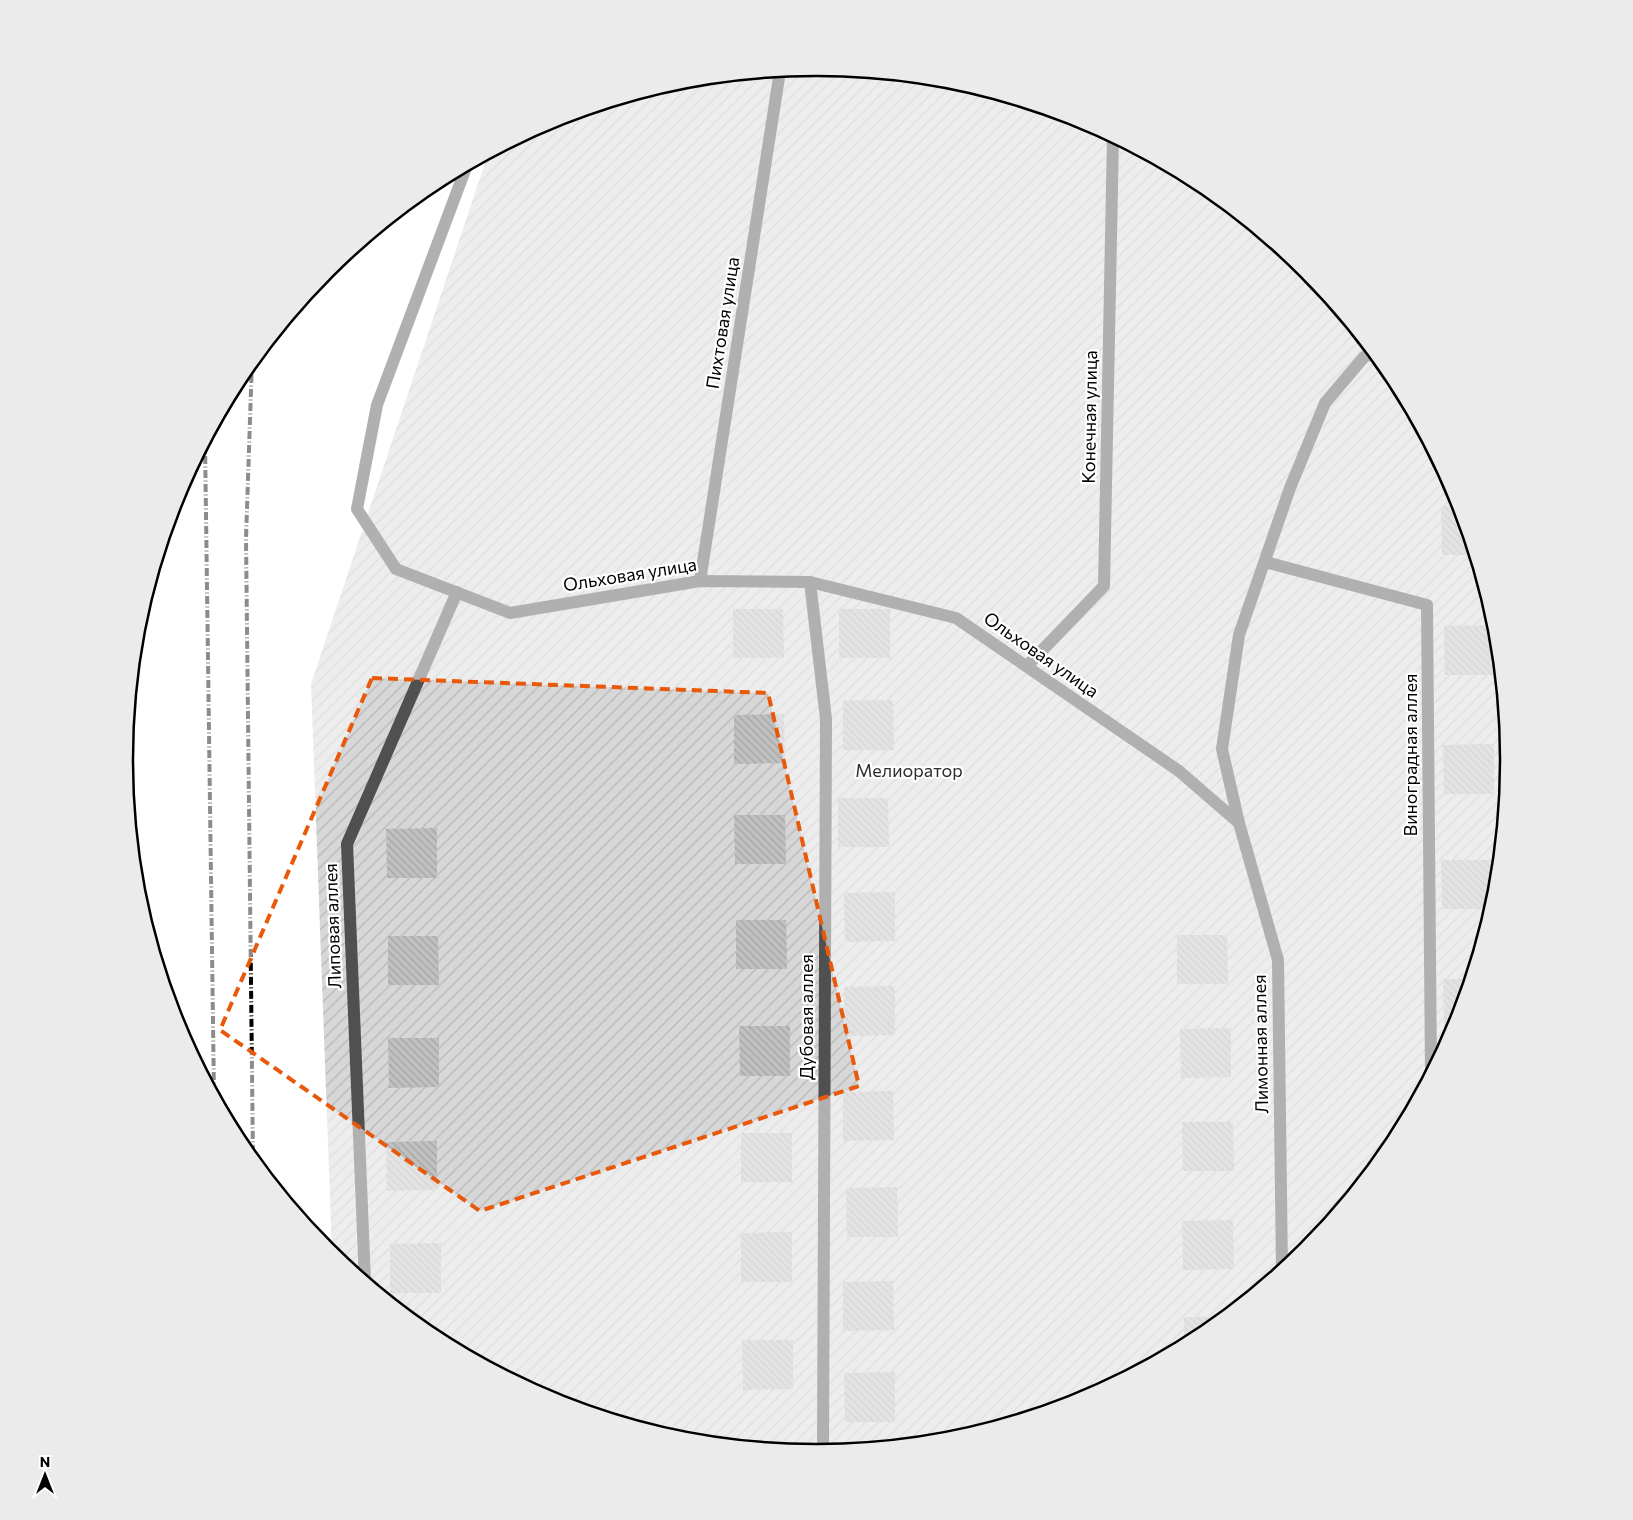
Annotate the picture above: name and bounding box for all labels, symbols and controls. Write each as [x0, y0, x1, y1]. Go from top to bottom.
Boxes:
street label: Пихтовая улица [701, 255, 743, 390]
street label: Конечная улица [1077, 350, 1101, 484]
street label: Ольховая улица [561, 553, 698, 595]
street label: Ольховая улица [980, 606, 1103, 702]
street label: Виноградная аллея [1399, 674, 1421, 836]
park label: Мелиоратор [855, 759, 963, 781]
street label: Липовая аллея [319, 863, 345, 989]
street label: Дубовая аллея [795, 954, 817, 1080]
street label: Лимонная аллея [1248, 974, 1272, 1114]
north arrow [20, 1450, 70, 1500]
text: N [40, 1453, 50, 1470]

